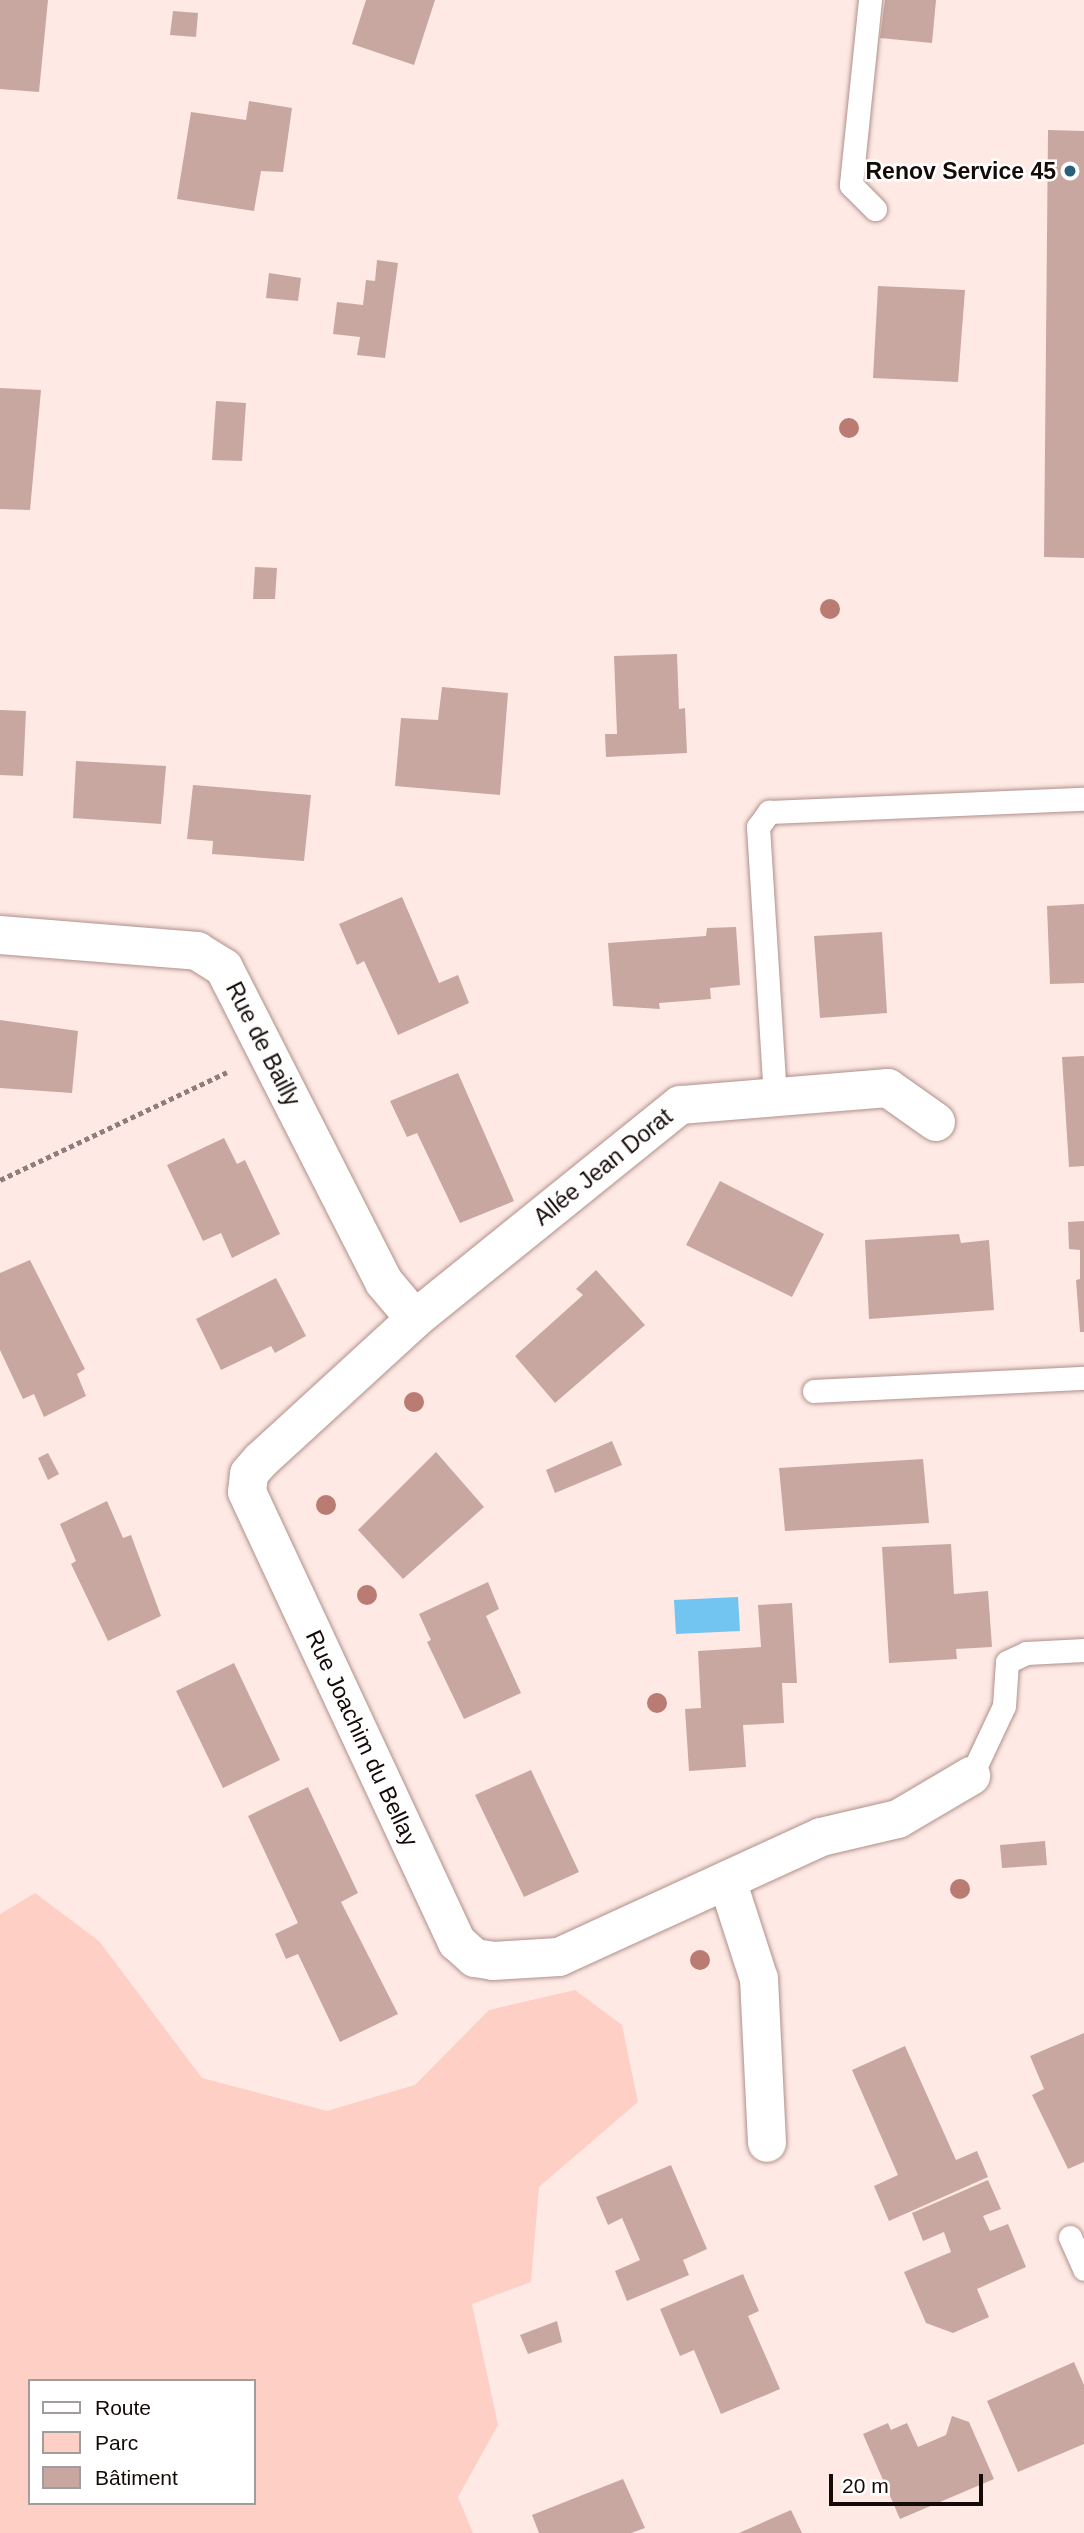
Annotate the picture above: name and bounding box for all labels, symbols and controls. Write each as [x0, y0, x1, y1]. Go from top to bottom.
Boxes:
place label: Renov Service 45 [865, 157, 1056, 185]
marker: Renov Service 45 [1062, 163, 1078, 179]
street label: Rue de Bailly [220, 977, 306, 1111]
street label: Allée Jean Dorat [528, 1103, 678, 1231]
street label: Rue Joachim du Bellay [300, 1626, 424, 1850]
legend [28, 2379, 256, 2505]
text: Route [95, 2396, 151, 2419]
text: Parc [95, 2431, 138, 2454]
scale bar [832, 2460, 986, 2504]
text: Bâtiment [95, 2466, 178, 2489]
text: 20 m [842, 2474, 889, 2497]

